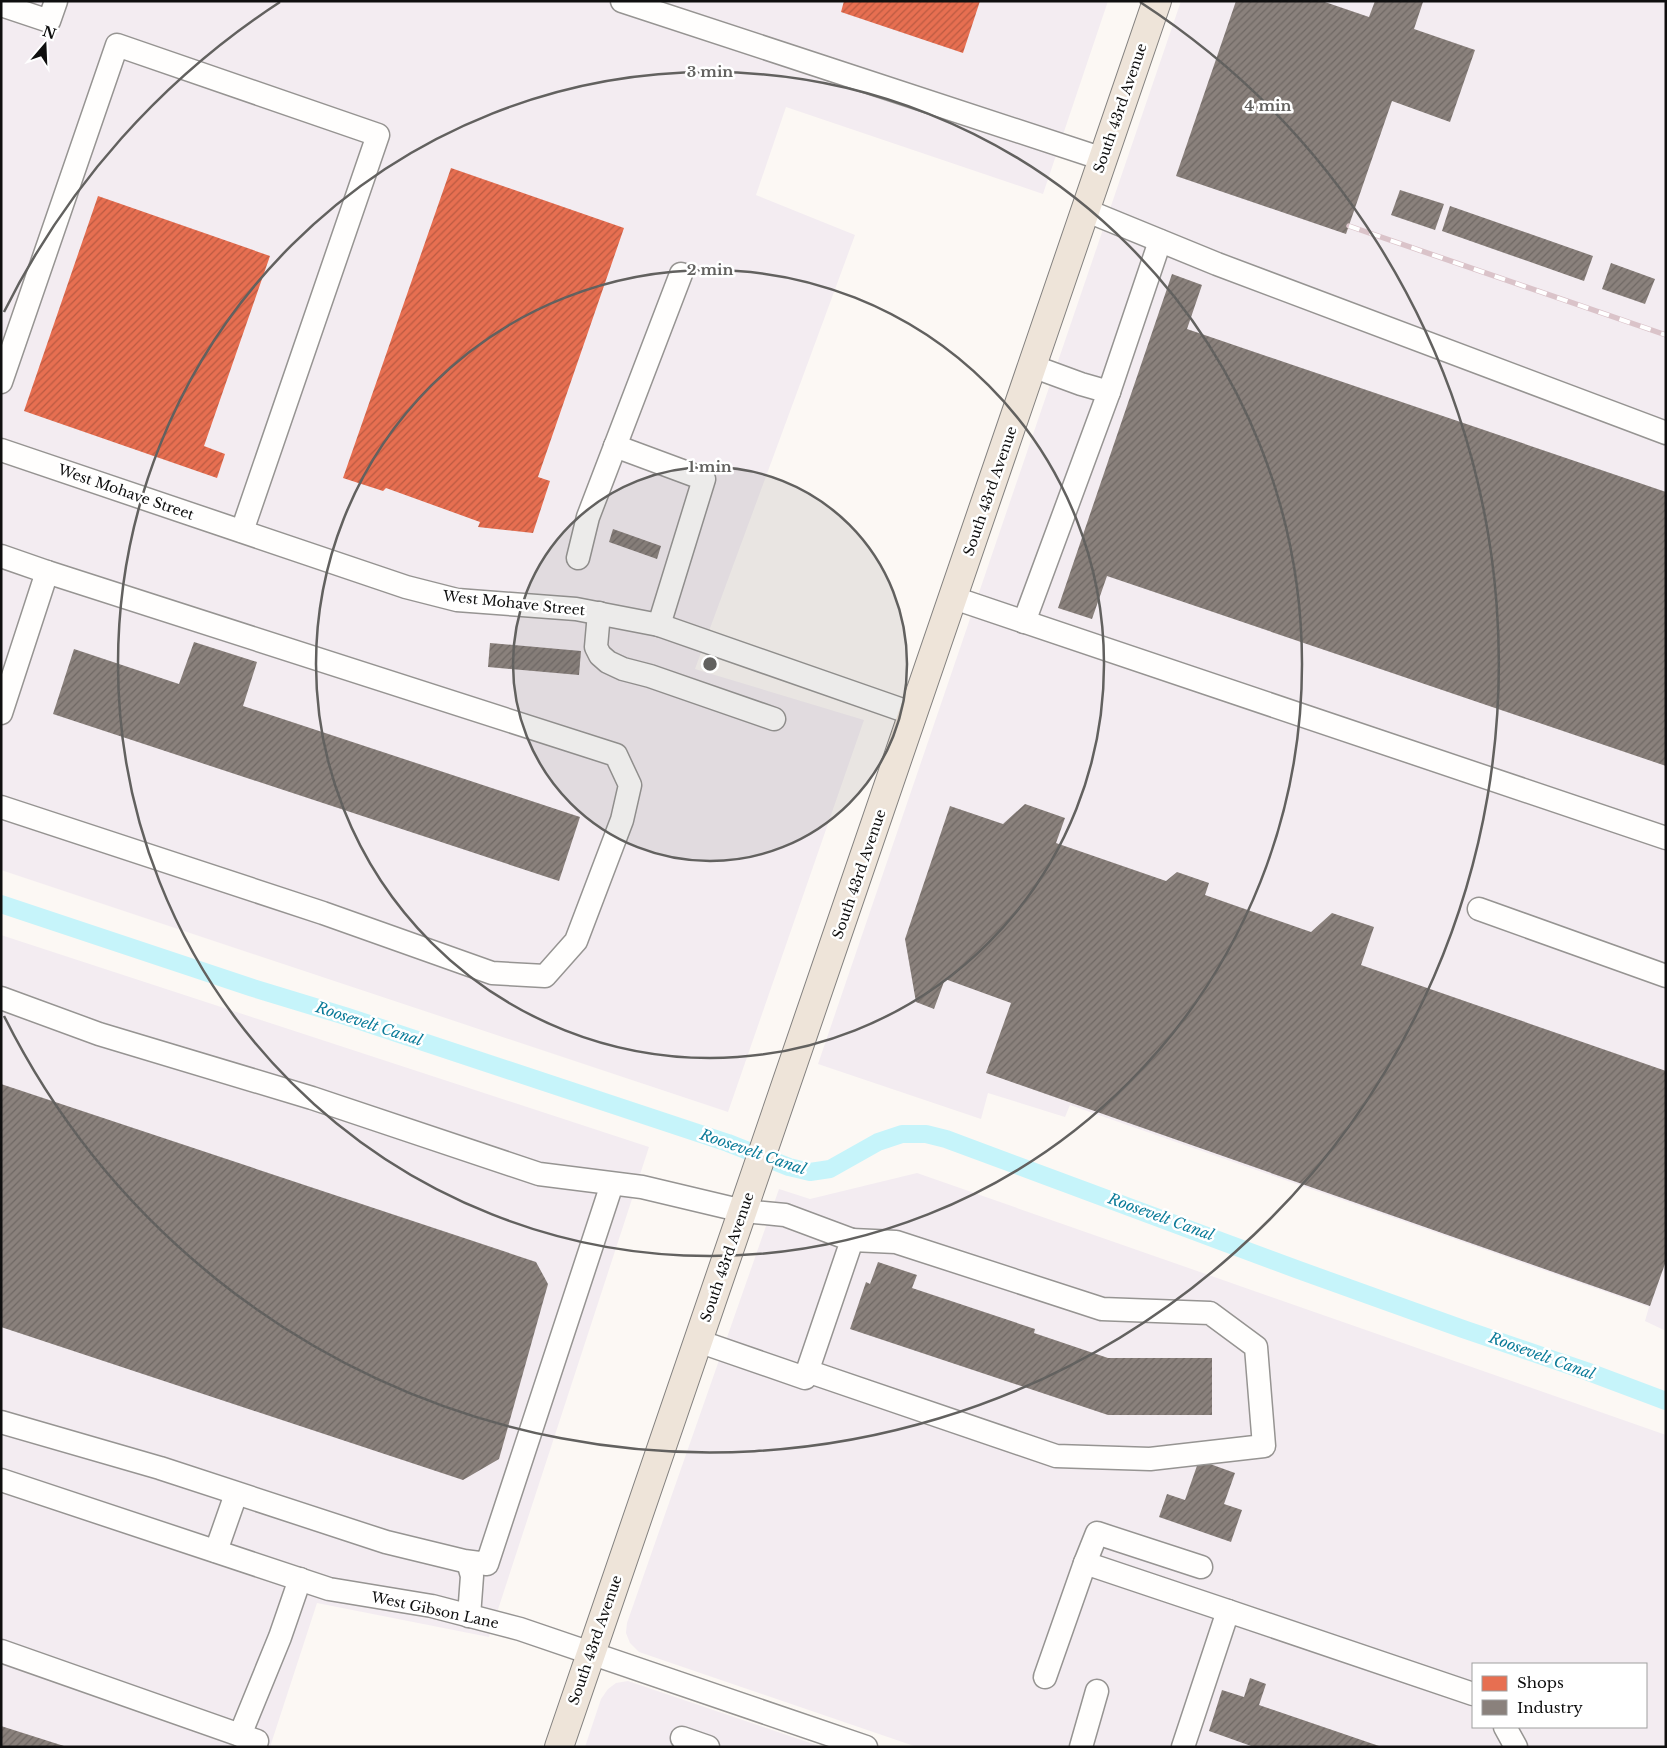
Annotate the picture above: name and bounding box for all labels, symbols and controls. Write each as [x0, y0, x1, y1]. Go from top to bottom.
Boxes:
north arrow [20, 20, 70, 70]
text: N [40, 22, 58, 43]
street label: South 43rd Avenue [1089, 41, 1151, 175]
text: 3 min [687, 62, 733, 81]
text: 4 min [1245, 96, 1292, 115]
text: 2 min [687, 260, 733, 279]
street label: South 43rd Avenue [959, 424, 1021, 558]
text: 1 min [688, 457, 732, 476]
street label: West Mohave Street [55, 460, 197, 524]
street label: West Mohave Street [441, 586, 587, 619]
centre of rings [701, 655, 719, 673]
street label: South 43rd Avenue [828, 807, 890, 941]
water label: Roosevelt Canal [312, 997, 425, 1050]
water label: Roosevelt Canal [697, 1124, 809, 1179]
water label: Roosevelt Canal [1105, 1188, 1217, 1245]
street label: South 43rd Avenue [696, 1190, 758, 1324]
water label: Roosevelt Canal [1486, 1327, 1598, 1384]
street label: South 43rd Avenue [564, 1573, 626, 1707]
street label: West Gibson Lane [369, 1587, 500, 1632]
legend [1472, 1663, 1647, 1728]
text: Shops [1517, 1673, 1564, 1692]
text: Industry [1517, 1698, 1583, 1717]

